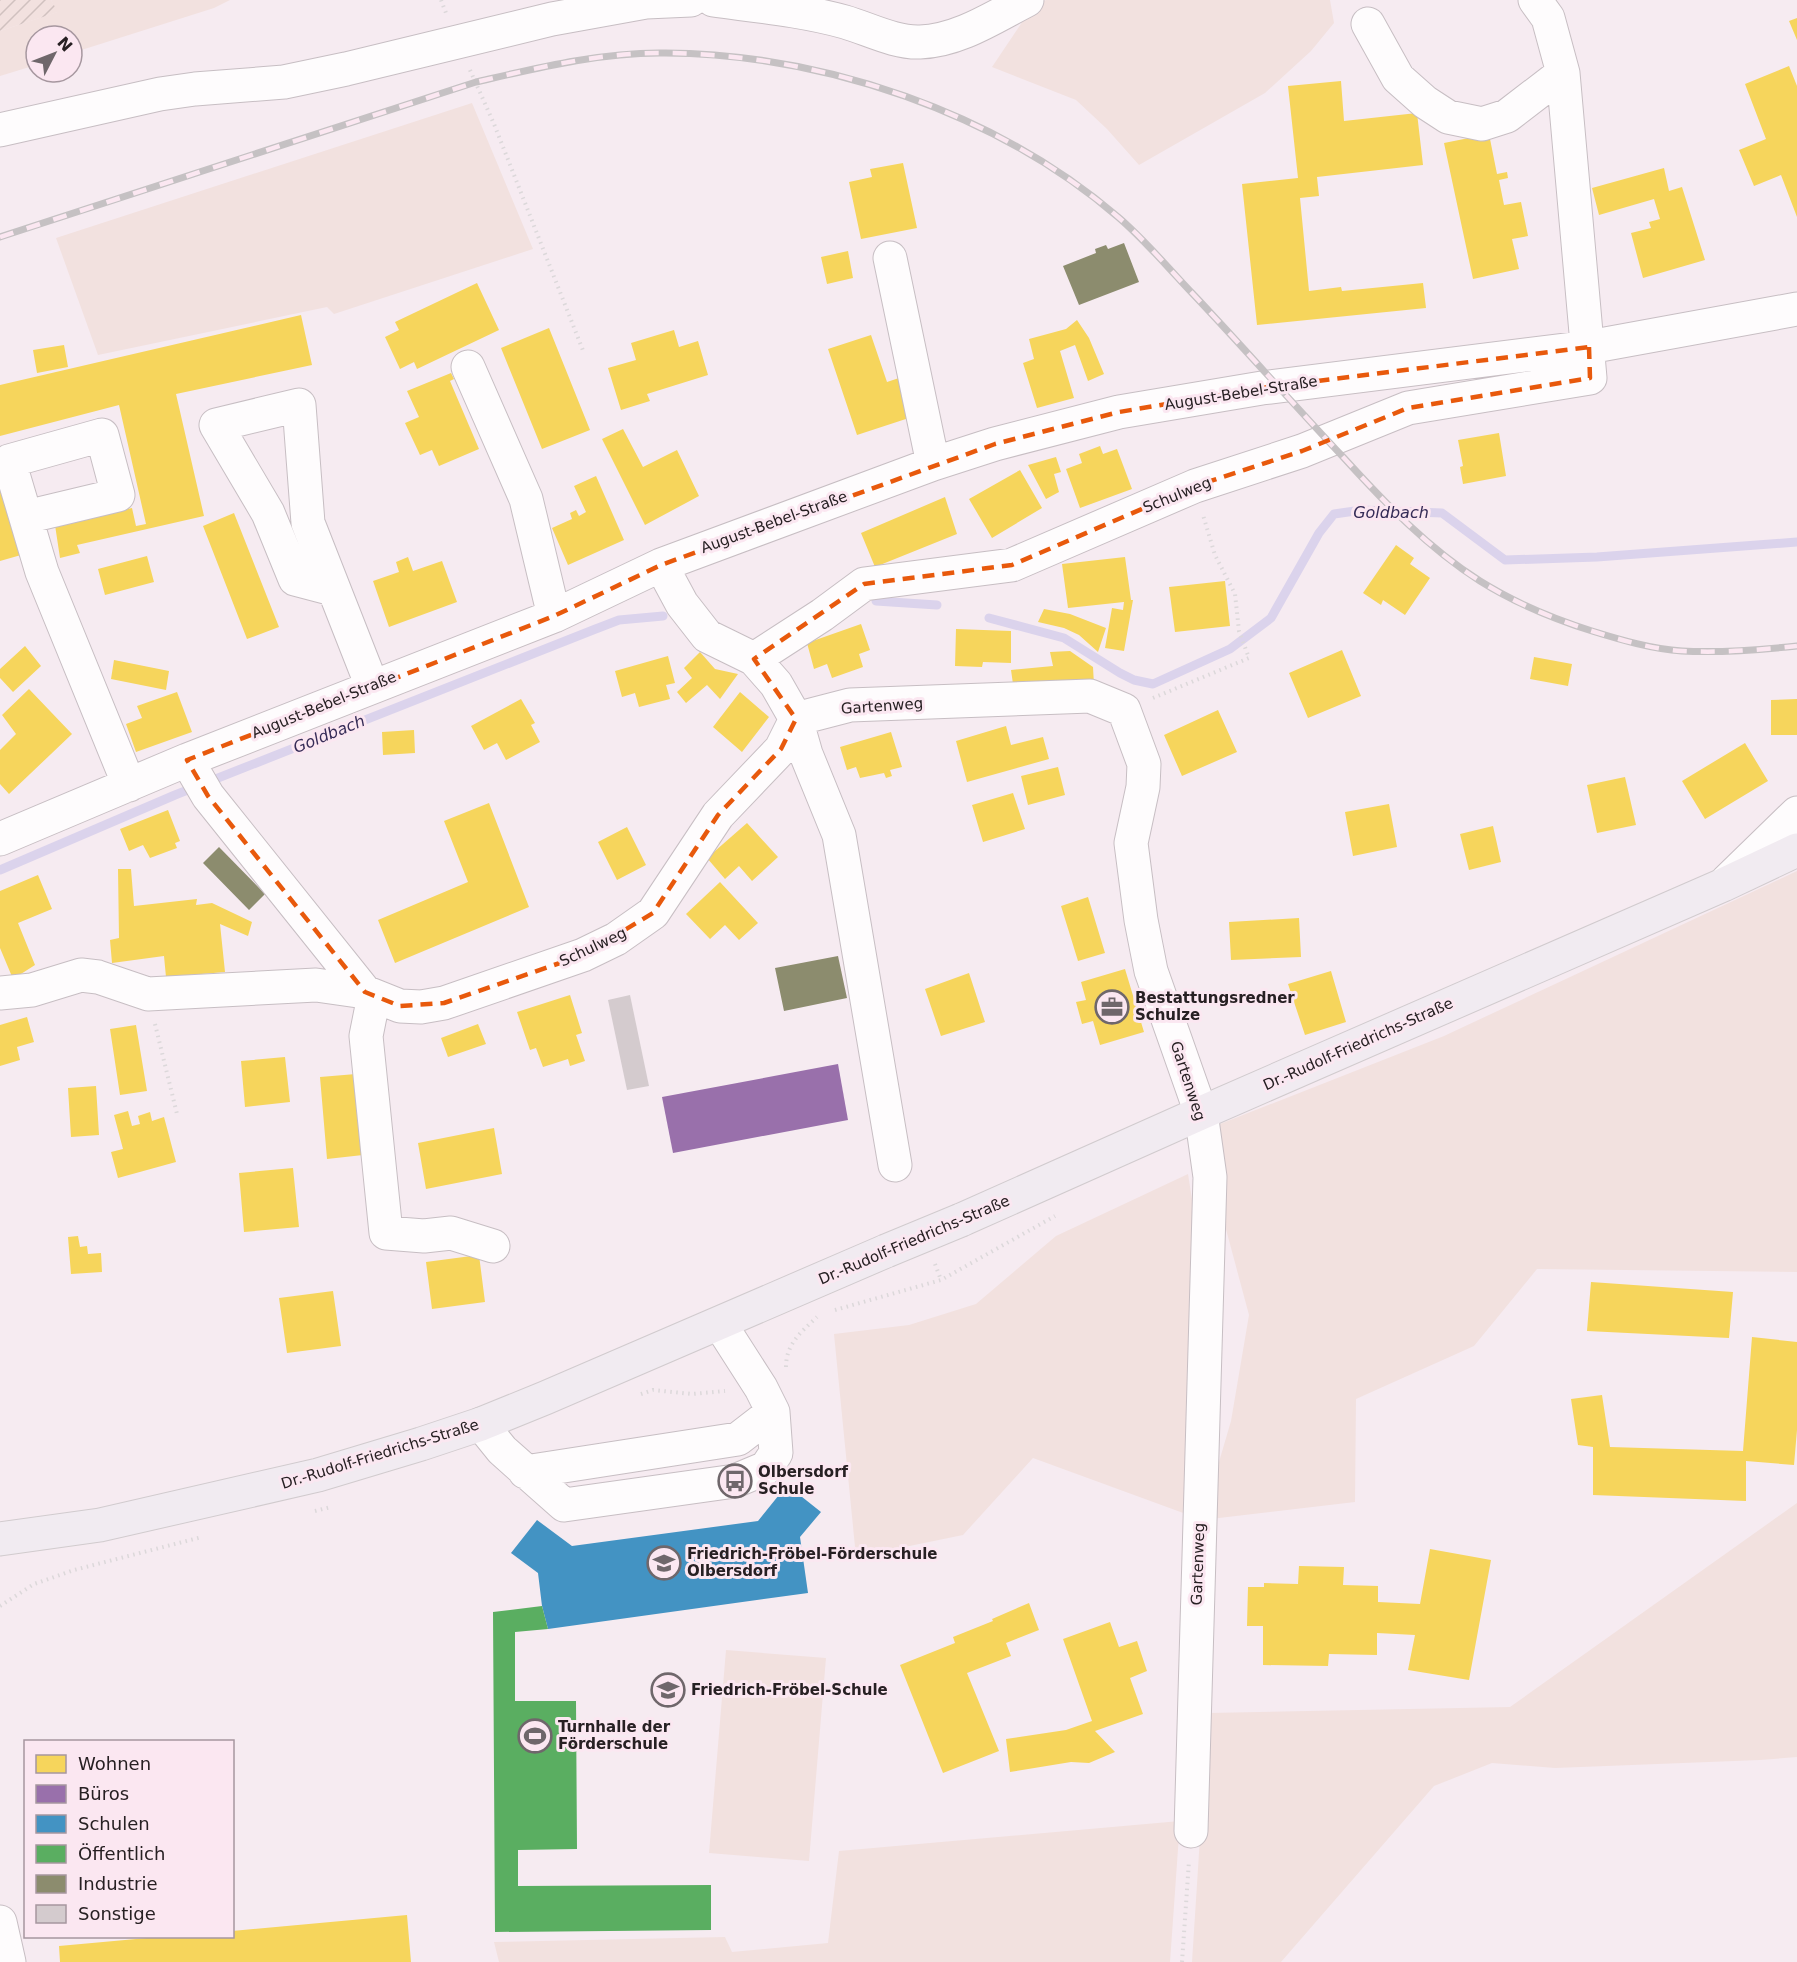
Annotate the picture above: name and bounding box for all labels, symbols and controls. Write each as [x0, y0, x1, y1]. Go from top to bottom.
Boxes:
north arrow [24, 24, 84, 84]
text: N [53, 33, 76, 56]
street label: August-Bebel-Straße [1163, 372, 1319, 414]
street label: Schulweg [1140, 473, 1214, 517]
street label: August-Bebel-Straße [698, 487, 850, 557]
water label: Goldbach [1353, 503, 1429, 522]
street label: August-Bebel-Straße [249, 668, 399, 742]
street label: Gartenweg [840, 694, 924, 718]
water label: Goldbach [290, 711, 368, 757]
street label: Schulweg [557, 924, 629, 970]
office icon: Bestattungsredner Schulze [1094, 989, 1130, 1025]
place label: Bestattungsredner Schulze [1135, 989, 1295, 1024]
street label: Dr.-Rudolf-Friedrichs-Straße [1260, 994, 1456, 1094]
street label: Gartenweg [1167, 1039, 1209, 1123]
street label: Dr.-Rudolf-Friedrichs-Straße [816, 1191, 1012, 1289]
street label: Dr.-Rudolf-Friedrichs-Straße [279, 1415, 481, 1493]
bus stop icon: Olbersdorf Schule [717, 1463, 753, 1499]
place label: Olbersdorf Schule [758, 1463, 849, 1498]
street label: Gartenweg [1188, 1522, 1208, 1606]
school or university icon: Friedrich-Fröbel-Förderschule Olbersdorf [646, 1545, 682, 1581]
place label: Friedrich-Fröbel-Förderschule Olbersdorf [687, 1545, 937, 1580]
school or university icon: Friedrich-Fröbel-Schule [650, 1672, 686, 1708]
place label: Friedrich-Fröbel-Schule [691, 1681, 888, 1699]
sports icon: Turnhalle der Förderschule [517, 1718, 553, 1754]
place label: Turnhalle der Förderschule [558, 1718, 671, 1753]
legend [24, 1740, 234, 1938]
text: Wohnen [78, 1753, 151, 1774]
text: Büros [78, 1783, 129, 1804]
text: Schulen [78, 1813, 150, 1834]
text: Öffentlich [78, 1843, 165, 1864]
text: Industrie [78, 1873, 157, 1894]
text: Sonstige [78, 1903, 156, 1924]

